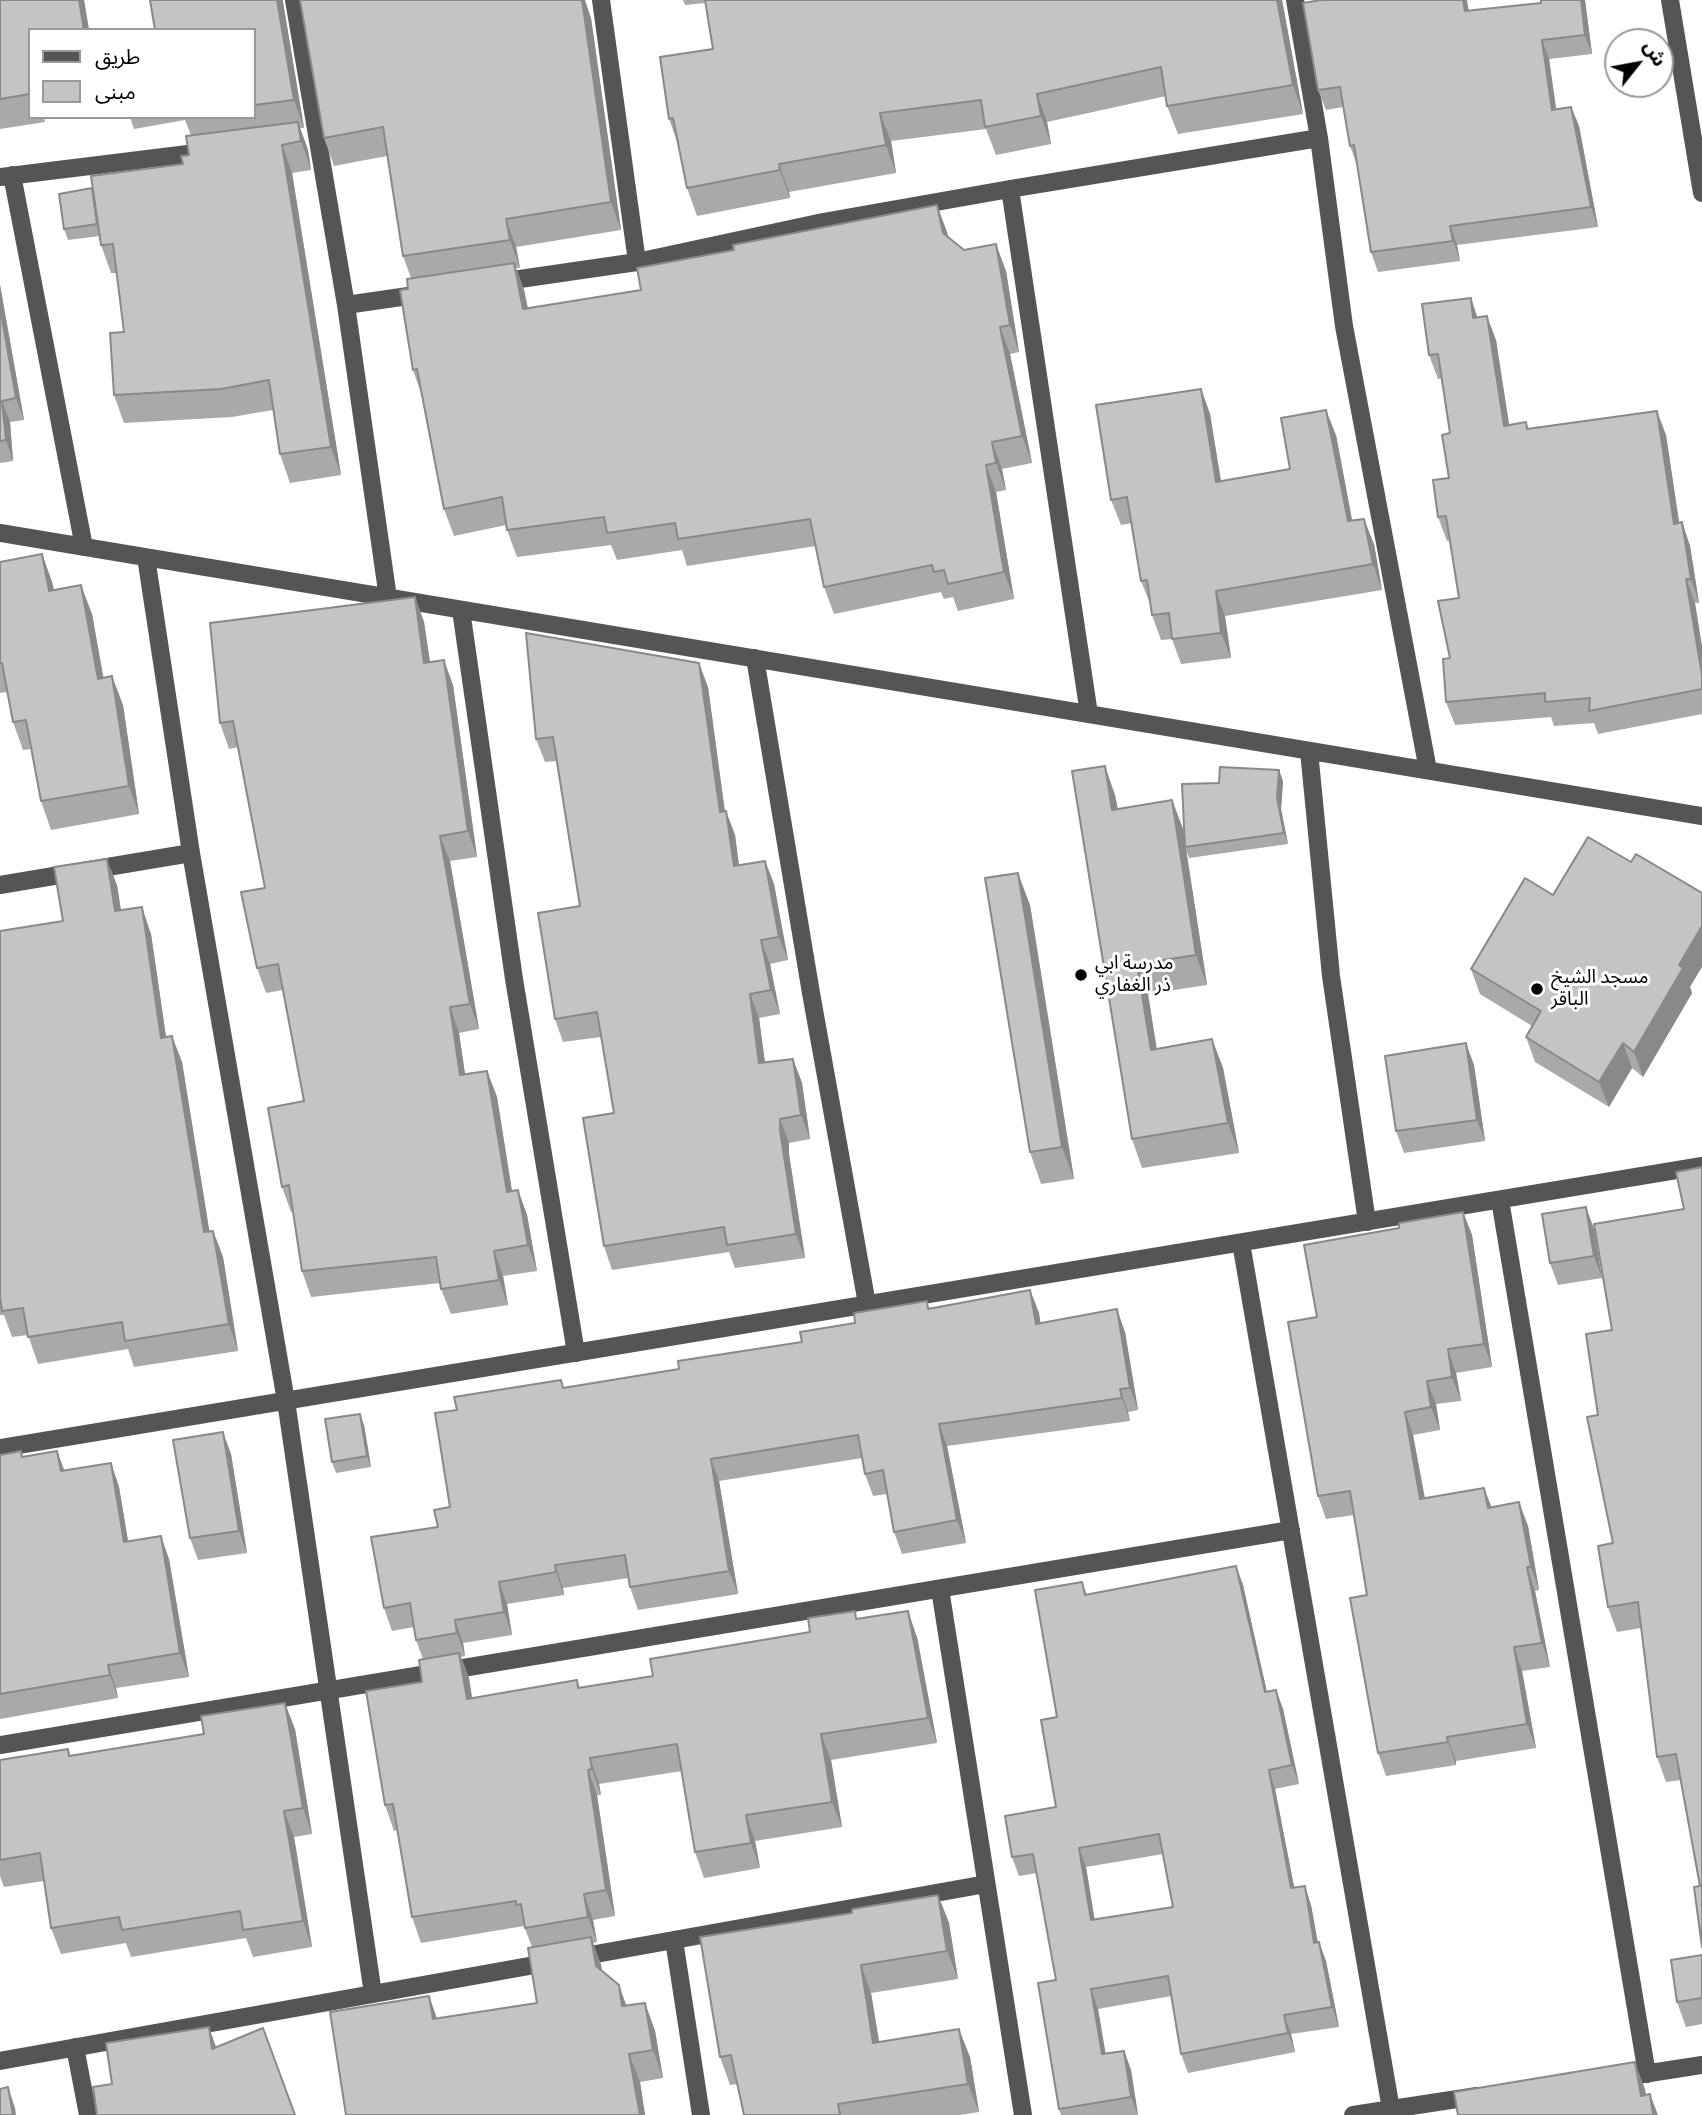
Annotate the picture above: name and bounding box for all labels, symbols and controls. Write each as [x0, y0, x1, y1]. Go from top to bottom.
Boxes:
legend [28, 28, 256, 119]
north arrow [1604, 28, 1674, 98]
text: ش [1637, 34, 1675, 72]
text: طريق [95, 40, 140, 72]
text: مبنى [95, 75, 136, 107]
place label: مدرسة ابي ذر الغفاري [1095, 953, 1173, 997]
marker: مدرسة ابي ذر الغفاري [1073, 967, 1089, 983]
place label: مسجد الشيخ الباقر [1551, 967, 1649, 1011]
marker: مسجد الشيخ الباقر [1529, 981, 1545, 997]

